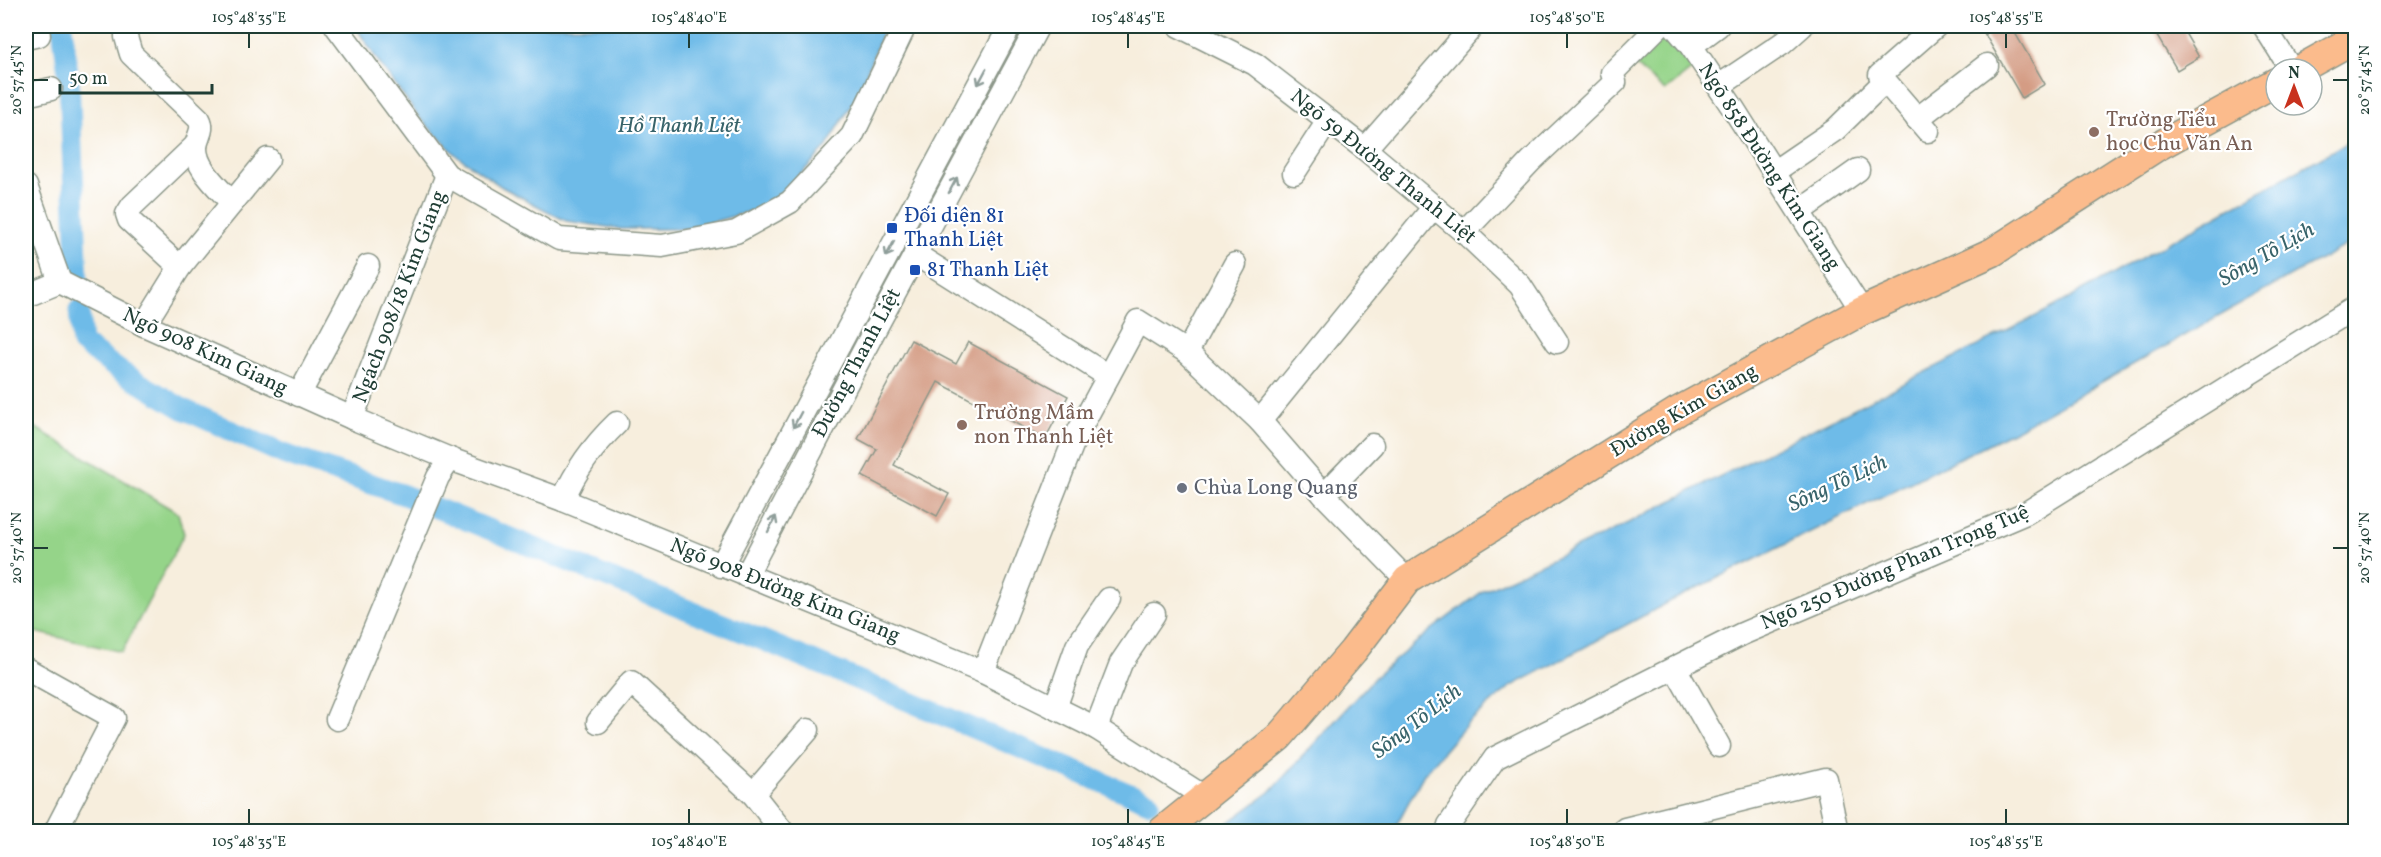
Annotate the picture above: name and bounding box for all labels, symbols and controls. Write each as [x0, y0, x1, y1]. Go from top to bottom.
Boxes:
text: 105°48'35"E [212, 8, 286, 29]
text: 105°48'40"E [651, 8, 727, 29]
text: 105°48'45"E [1091, 8, 1165, 29]
text: 105°48'50"E [1529, 8, 1605, 29]
text: 105°48'55"E [1969, 8, 2043, 29]
text: 20°57'45"N [7, 45, 28, 115]
text: 20°57'45"N [2355, 45, 2376, 115]
scale bar [60, 57, 212, 95]
street label: Ngõ 858 Đường Kim Giang [1691, 57, 1847, 277]
north arrow [2264, 57, 2324, 117]
text: N [2288, 63, 2300, 85]
text: 50 m [69, 67, 108, 92]
one-way arrow [976, 68, 988, 85]
street label: Ngõ 59 Đường Thanh Liệt [1284, 83, 1482, 251]
place label: Trường Tiểu học Chu Văn An [2106, 106, 2253, 159]
water label: Hồ Thanh Liệt [618, 111, 741, 142]
marker: Trường Tiểu học Chu Văn An [2087, 125, 2101, 139]
one-way arrow [948, 176, 959, 194]
street label: Ngách 908/18 Kim Giang [346, 186, 454, 408]
place label: Đối diện 81 Thanh Liệt [904, 202, 1005, 255]
water label: Sông Tô Lịch [2213, 215, 2321, 295]
marker: Đối diện 81 Thanh Liệt [885, 221, 899, 235]
one-way arrow [884, 239, 895, 257]
place label: 81 Thanh Liệt [927, 256, 1049, 285]
marker: 81 Thanh Liệt [908, 263, 922, 277]
street label: Đường Thanh Liệt [805, 283, 909, 443]
street label: Ngõ 908 Kim Giang [118, 301, 292, 403]
street label: Đường Kim Giang [1605, 357, 1763, 465]
place label: Trường Mầm non Thanh Liệt [974, 399, 1113, 452]
one-way arrow [791, 411, 802, 429]
marker: Trường Mầm non Thanh Liệt [955, 418, 969, 432]
water label: Sông Tô Lịch [1783, 447, 1893, 521]
place label: Chùa Long Quang [1194, 474, 1358, 503]
marker: Chùa Long Quang [1175, 481, 1189, 495]
street label: Ngõ 250 Đường Phan Trọng Tuệ [1756, 498, 2034, 638]
text: 20°57'40"N [7, 512, 28, 584]
text: 20°57'40"N [2355, 512, 2376, 584]
one-way arrow [767, 515, 779, 533]
street label: Ngõ 908 Đường Kim Giang [665, 531, 905, 651]
water label: Sông Tô Lịch [1366, 677, 1468, 767]
text: 105°48'35"E [212, 832, 286, 853]
text: 105°48'40"E [651, 832, 727, 853]
text: 105°48'45"E [1091, 832, 1165, 853]
text: 105°48'50"E [1529, 832, 1605, 853]
text: 105°48'55"E [1969, 832, 2043, 853]

